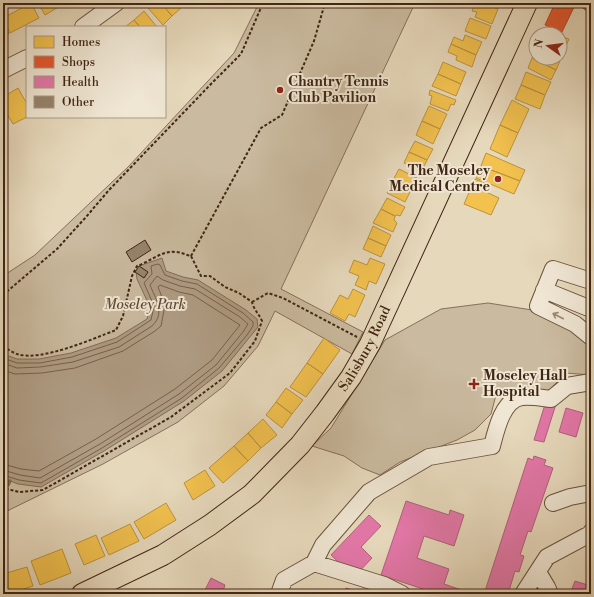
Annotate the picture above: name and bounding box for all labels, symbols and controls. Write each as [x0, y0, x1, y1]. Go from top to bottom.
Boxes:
legend [26, 26, 166, 118]
north arrow [528, 26, 568, 66]
text: Homes [62, 35, 100, 50]
text: N [531, 38, 547, 50]
text: Shops [62, 55, 95, 70]
place label: Chantry Tennis Club Pavilion [288, 73, 388, 107]
text: Health [62, 75, 99, 90]
marker: Chantry Tennis Club Pavilion [275, 85, 285, 95]
text: Other [62, 95, 94, 110]
place label: The Moseley Medical Centre [389, 162, 491, 196]
marker: The Moseley Medical Centre [493, 174, 503, 184]
park label: Moseley Park [104, 296, 186, 314]
street label: Salisbury Road [334, 303, 395, 395]
one-way arrow [553, 312, 565, 319]
place label: Moseley Hall Hospital [483, 367, 568, 401]
marker: Moseley Hall Hospital [468, 378, 480, 390]

